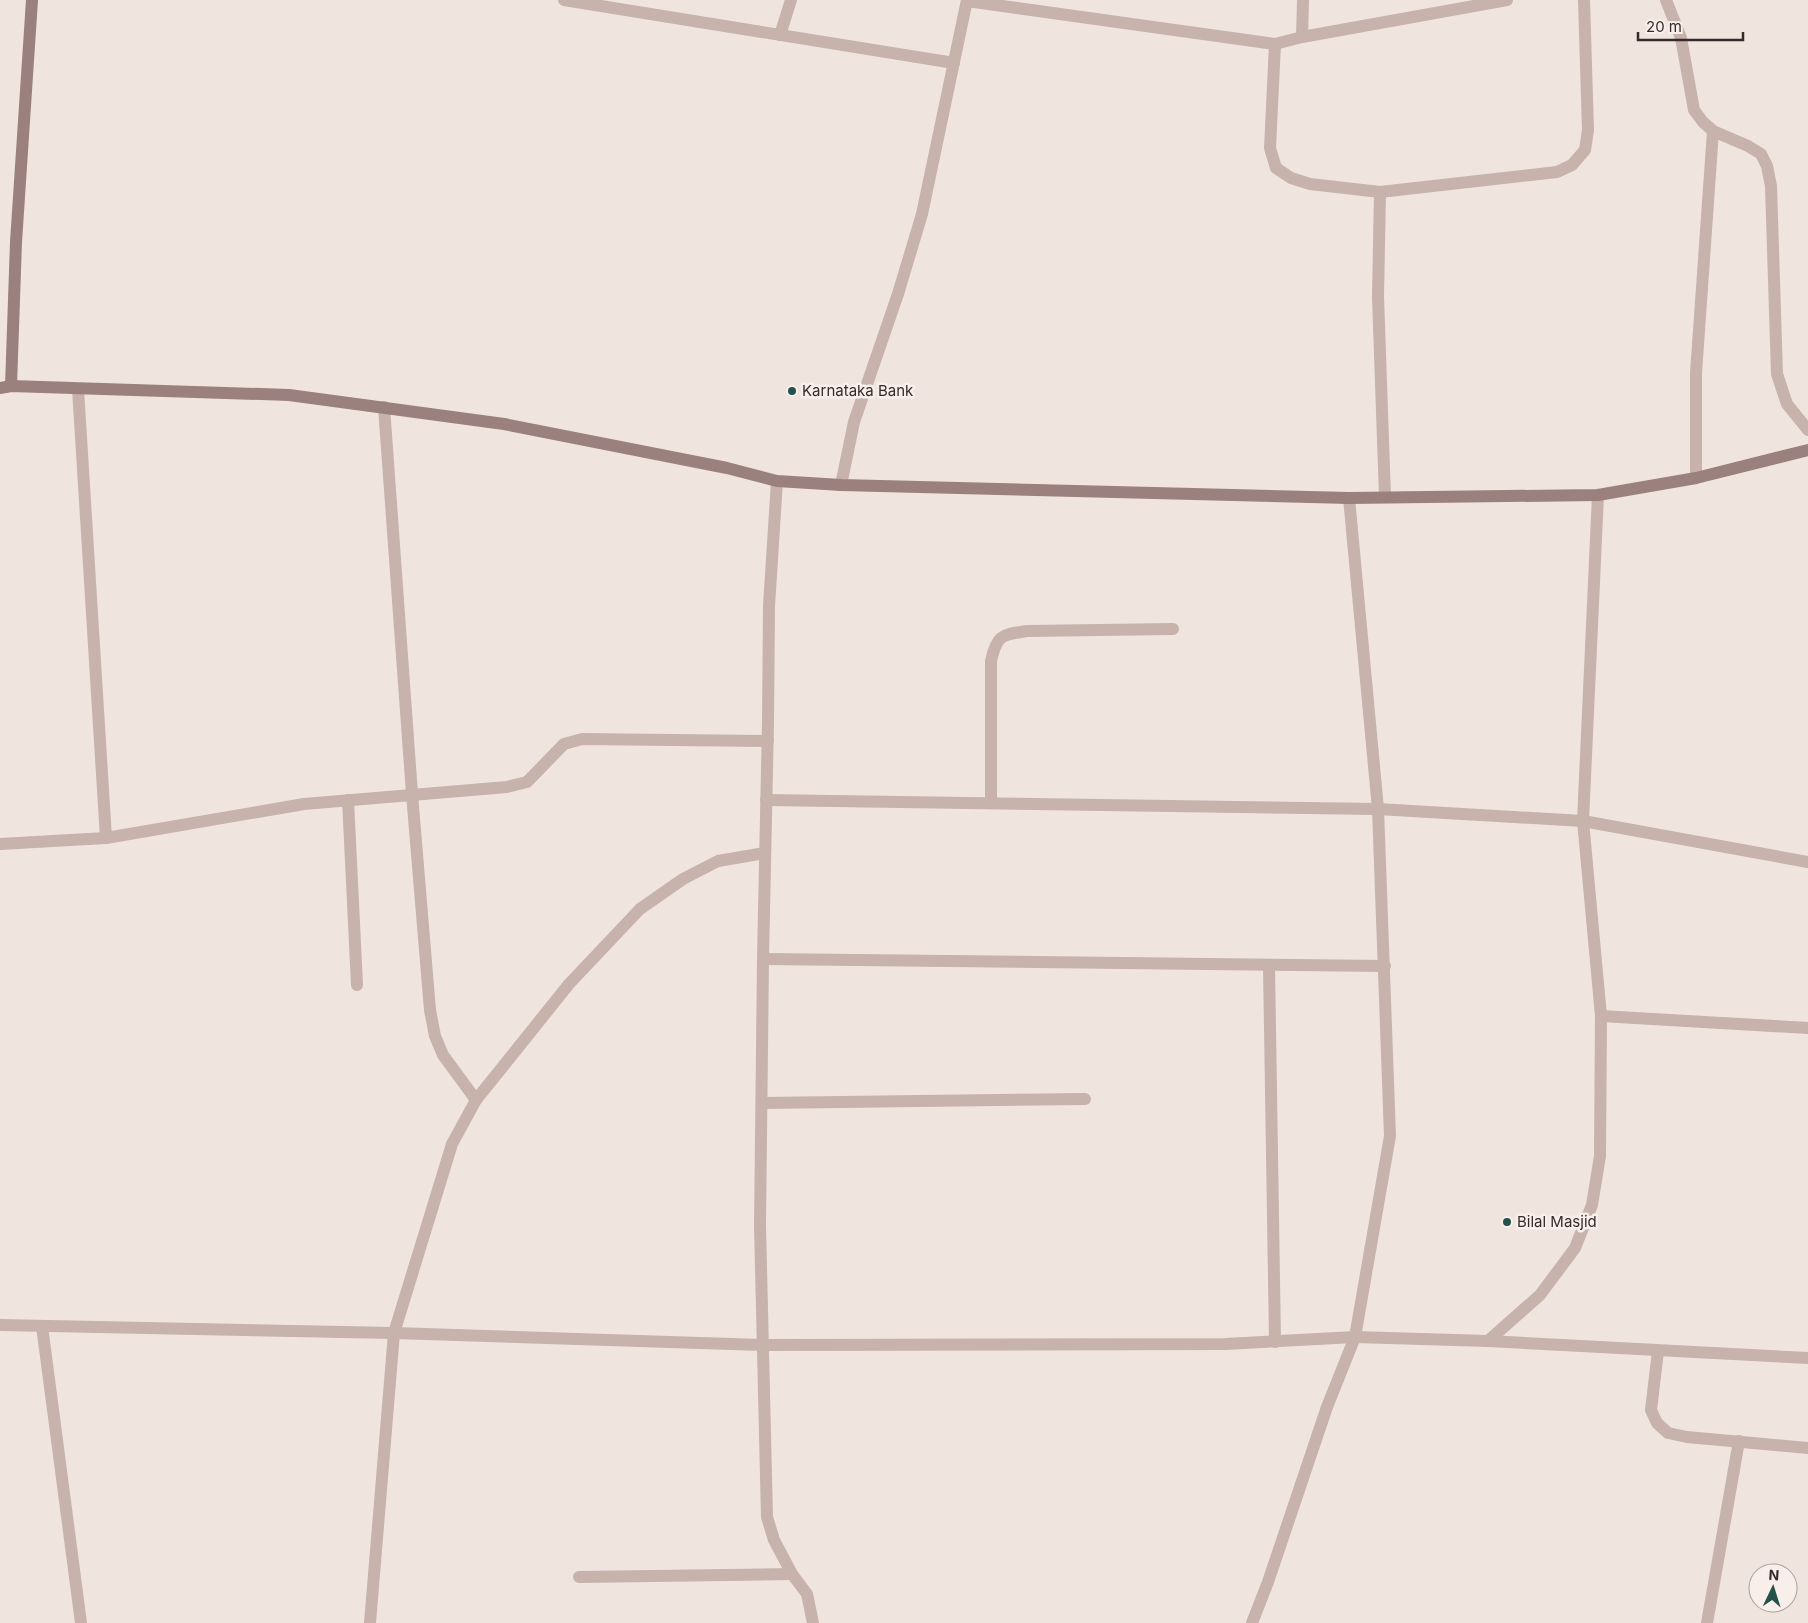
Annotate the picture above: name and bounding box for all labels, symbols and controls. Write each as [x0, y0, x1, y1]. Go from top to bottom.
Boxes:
scale bar [1638, 10, 1743, 42]
text: 20 m [1646, 17, 1682, 36]
place label: Karnataka Bank [802, 381, 914, 400]
marker: Karnataka Bank [786, 385, 798, 397]
place label: Bilal Masjid [1517, 1212, 1597, 1231]
marker: Bilal Masjid [1501, 1216, 1513, 1228]
north arrow [1748, 1563, 1798, 1613]
text: N [1768, 1566, 1780, 1583]

